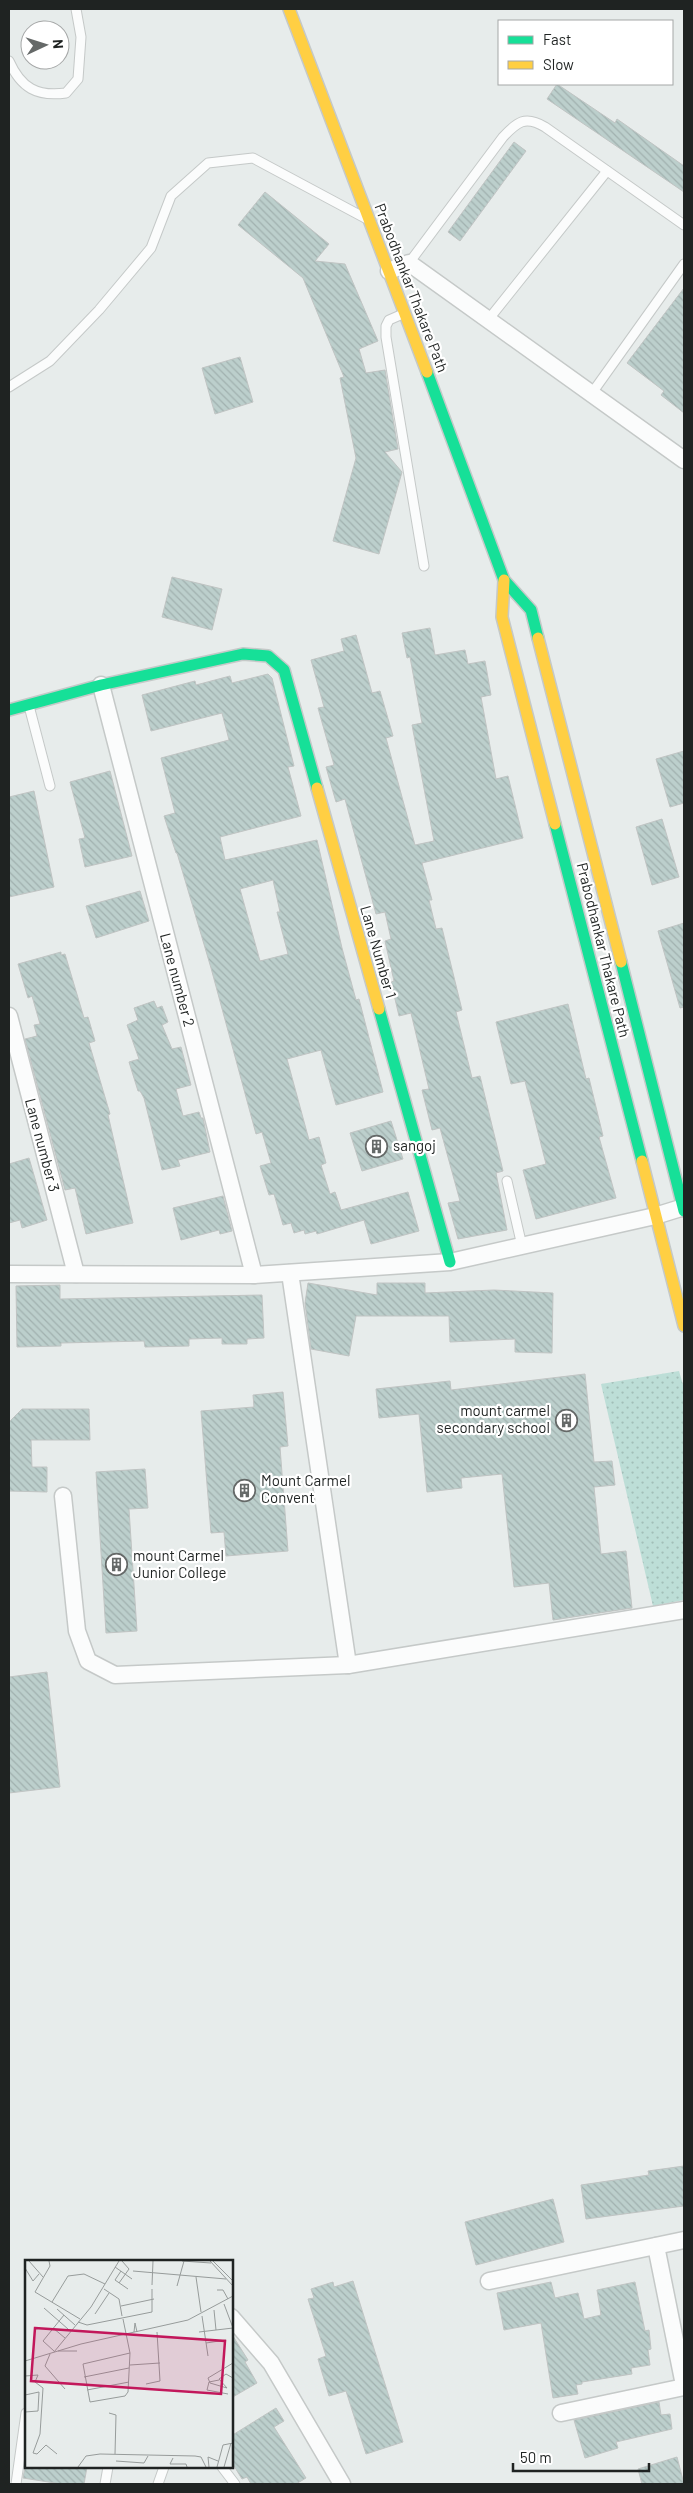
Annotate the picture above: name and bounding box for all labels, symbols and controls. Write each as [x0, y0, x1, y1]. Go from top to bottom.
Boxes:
north arrow [20, 20, 70, 70]
legend [498, 20, 673, 85]
text: Fast [543, 30, 571, 48]
text: N [50, 39, 67, 49]
text: Slow [543, 55, 574, 73]
street label: Prabodhankar Thakare Path [371, 201, 452, 375]
street label: Prabodhankar Thakare Path [574, 861, 634, 1039]
street label: Lane Number 1 [357, 903, 401, 1000]
street label: Lane number 2 [157, 931, 199, 1029]
street label: Lane number 3 [22, 1096, 64, 1193]
building icon: sangoj [365, 1134, 389, 1158]
place label: sangoj [393, 1136, 436, 1154]
place label: mount carmel secondary school [436, 1401, 550, 1436]
building icon: mount carmel secondary school [554, 1408, 578, 1432]
place label: Mount Carmel Convent [261, 1471, 350, 1506]
building icon: Mount Carmel Convent [233, 1478, 257, 1502]
place label: mount Carmel Junior College [133, 1546, 226, 1581]
building icon: mount Carmel Junior College [105, 1553, 129, 1577]
inset map [25, 2260, 232, 2468]
scale bar [513, 2440, 649, 2472]
text: 50 m [520, 2448, 552, 2466]

